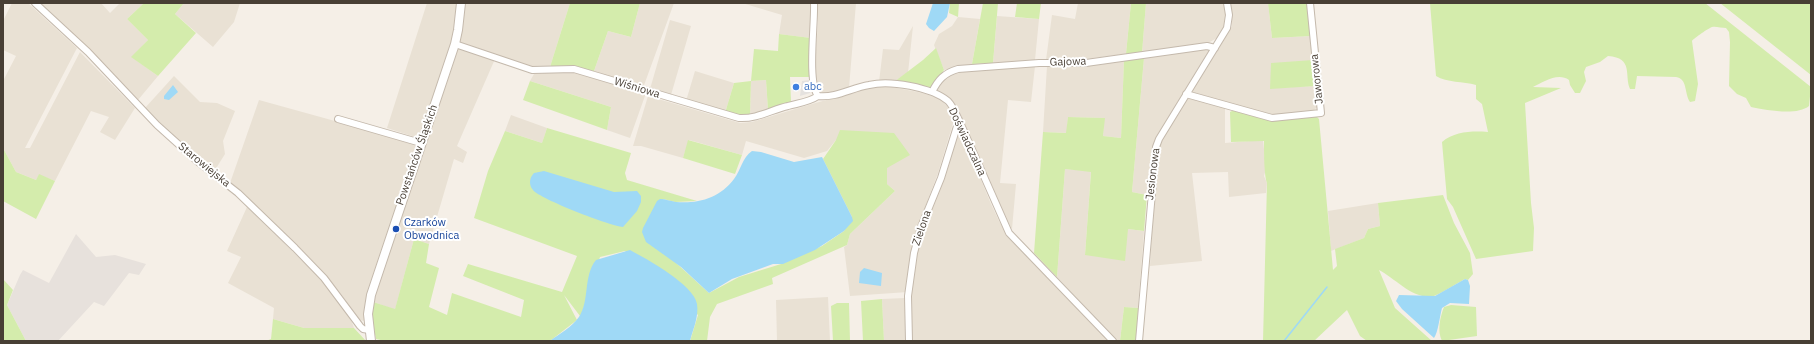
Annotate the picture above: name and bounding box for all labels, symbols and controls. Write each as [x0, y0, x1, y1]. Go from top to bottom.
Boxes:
street label: Jaworowa [1308, 53, 1326, 105]
street label: Gajowa [1049, 55, 1087, 69]
street label: Wiśniowa [612, 75, 662, 101]
place label: abc [804, 80, 822, 94]
marker: abc [791, 82, 801, 92]
street label: Powstańców Śląskich [394, 103, 440, 207]
street label: Doświadczalna [945, 106, 989, 178]
street label: Starowiejska [175, 140, 233, 190]
street label: Jesionowa [1143, 147, 1163, 201]
street label: Zielona [910, 209, 934, 247]
place label: Czarków Obwodnica [404, 216, 459, 242]
marker: Czarków Obwodnica [391, 224, 401, 234]

